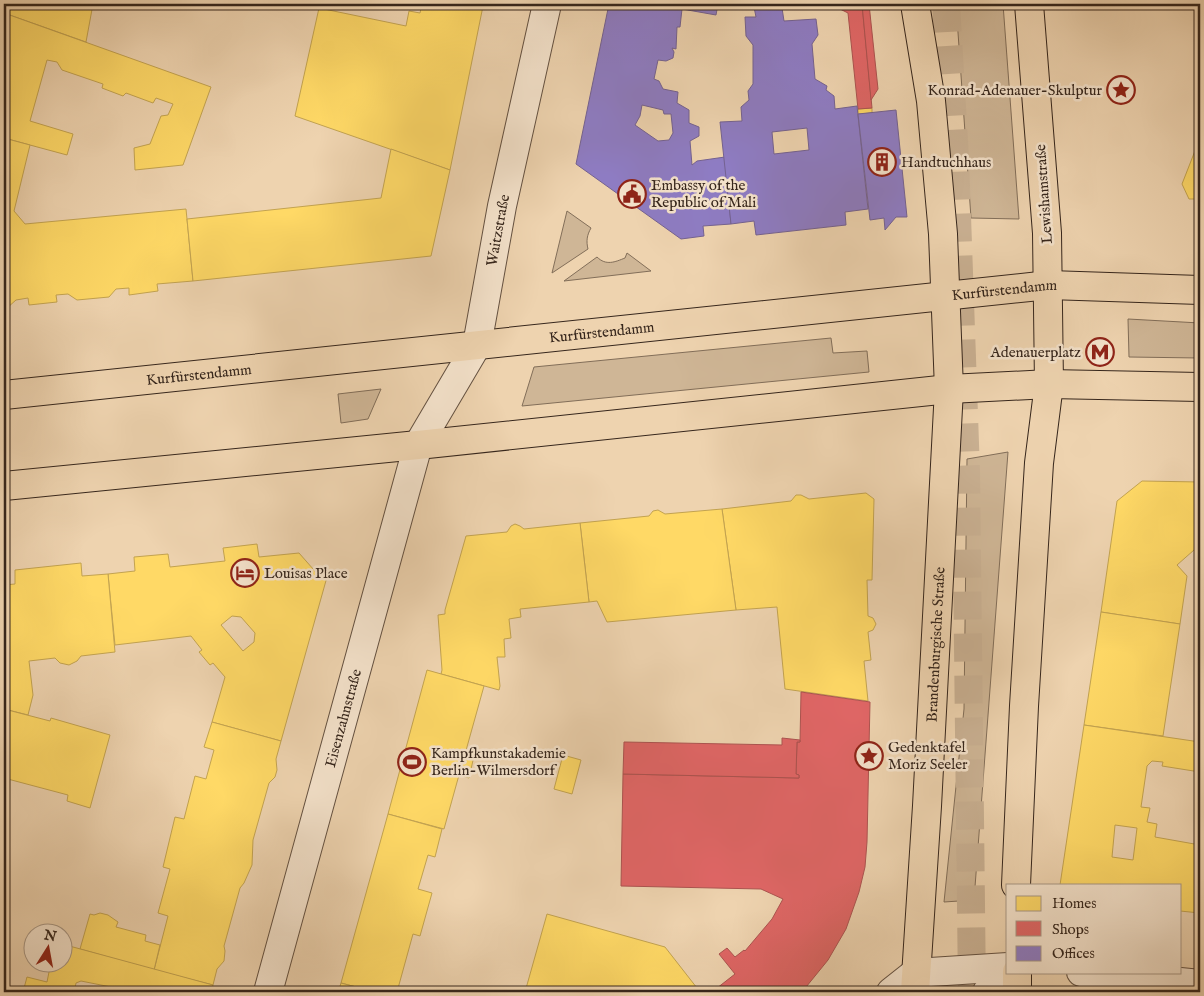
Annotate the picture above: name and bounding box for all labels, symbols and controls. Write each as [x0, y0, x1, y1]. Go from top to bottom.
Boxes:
place icon: Konrad-Adenauer-Skulptur [1106, 75, 1136, 105]
place label: Konrad-Adenauer-Skulptur [927, 81, 1102, 100]
street label: Lewishamstraße [1031, 143, 1057, 244]
building icon: Handtuchhaus [867, 147, 897, 177]
place label: Handtuchhaus [901, 153, 991, 172]
place label: Embassy of the Republic of Mali [651, 176, 756, 212]
public building icon: Embassy of the Republic of Mali [617, 179, 647, 209]
street label: Waitzstraße [482, 192, 514, 268]
street label: Kurfürstendamm [951, 275, 1058, 305]
street label: Kurfürstendamm [548, 317, 656, 347]
metro station icon: Adenauerplatz [1085, 337, 1115, 367]
place label: Adenauerplatz [990, 343, 1081, 362]
street label: Kurfürstendamm [145, 359, 253, 389]
hotel icon: Louisas Place [230, 558, 260, 588]
place label: Louisas Place [264, 564, 348, 583]
street label: Brandenburgische Straße [922, 566, 949, 723]
street label: Eisenzahnstraße [321, 667, 366, 769]
place label: Gedenktafel Moriz Seeler [888, 738, 968, 774]
place icon: Gedenktafel Moriz Seeler [854, 741, 884, 771]
place label: Kampfkunstakademie Berlin-Wilmersdorf [431, 744, 566, 780]
sports icon: Kampfkunstakademie Berlin-Wilmersdorf [397, 747, 427, 777]
legend [1006, 884, 1182, 974]
text: Homes [1052, 894, 1096, 913]
text: Shops [1052, 920, 1089, 939]
north arrow [22, 924, 72, 974]
text: N [42, 926, 58, 946]
text: Offices [1052, 944, 1095, 963]

